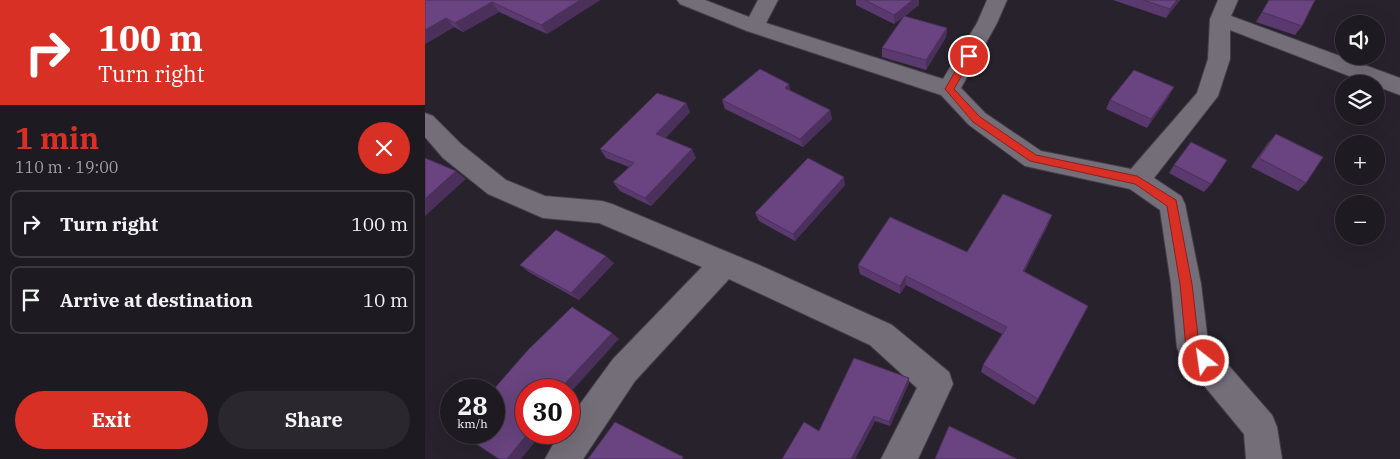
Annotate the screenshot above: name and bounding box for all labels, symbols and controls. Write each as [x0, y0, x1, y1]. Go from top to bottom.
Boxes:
text: 100 m [98, 15, 203, 61]
map controls [1335, 15, 1385, 245]
button: sound [1335, 15, 1385, 65]
icon: right [15, 20, 80, 85]
pin [948, 35, 990, 77]
icon: arrive [955, 42, 983, 70]
text: Turn right [98, 59, 205, 88]
button: layers [1335, 75, 1385, 125]
text: 1 min [15, 118, 99, 157]
button: close [358, 122, 410, 174]
button: + [1335, 135, 1385, 185]
text: 110 m · 19:00 [15, 157, 118, 177]
button: − [1335, 195, 1385, 245]
icon: right [17, 210, 45, 238]
text: Turn right [60, 212, 158, 236]
text: 100 m [351, 212, 408, 236]
icon: arrive [17, 286, 45, 314]
text: Arrive at destination [60, 288, 253, 312]
text: 10 m [363, 288, 408, 312]
position arrow [1177, 334, 1229, 386]
speed limit sign: 30 [515, 379, 580, 444]
text: 28 [457, 389, 488, 422]
button: Exit [15, 391, 208, 449]
button: Share [218, 391, 410, 449]
text: km/h [457, 416, 488, 431]

